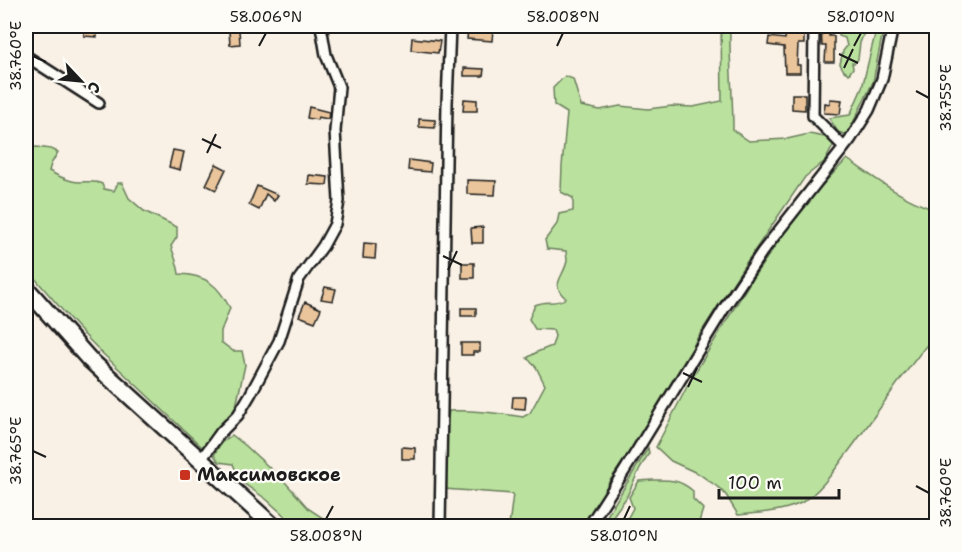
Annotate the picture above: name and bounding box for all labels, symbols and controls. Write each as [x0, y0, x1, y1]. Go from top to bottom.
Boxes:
text: 58.006°N [230, 7, 302, 27]
text: 58.008°N [527, 7, 599, 27]
text: 58.010°N [827, 7, 895, 27]
text: 38.760°E [6, 21, 26, 91]
north arrow [51, 51, 111, 111]
text: 38.755°E [936, 64, 956, 132]
text: С [82, 78, 106, 97]
text: 38.765°E [6, 417, 26, 485]
text: 38.760°E [936, 458, 956, 528]
scale bar [719, 462, 839, 500]
place label: Максимовское [197, 463, 341, 487]
marker: Максимовское [178, 468, 192, 482]
text: 100 m [728, 471, 782, 495]
text: 58.008°N [290, 526, 362, 546]
text: 58.010°N [590, 526, 658, 546]

